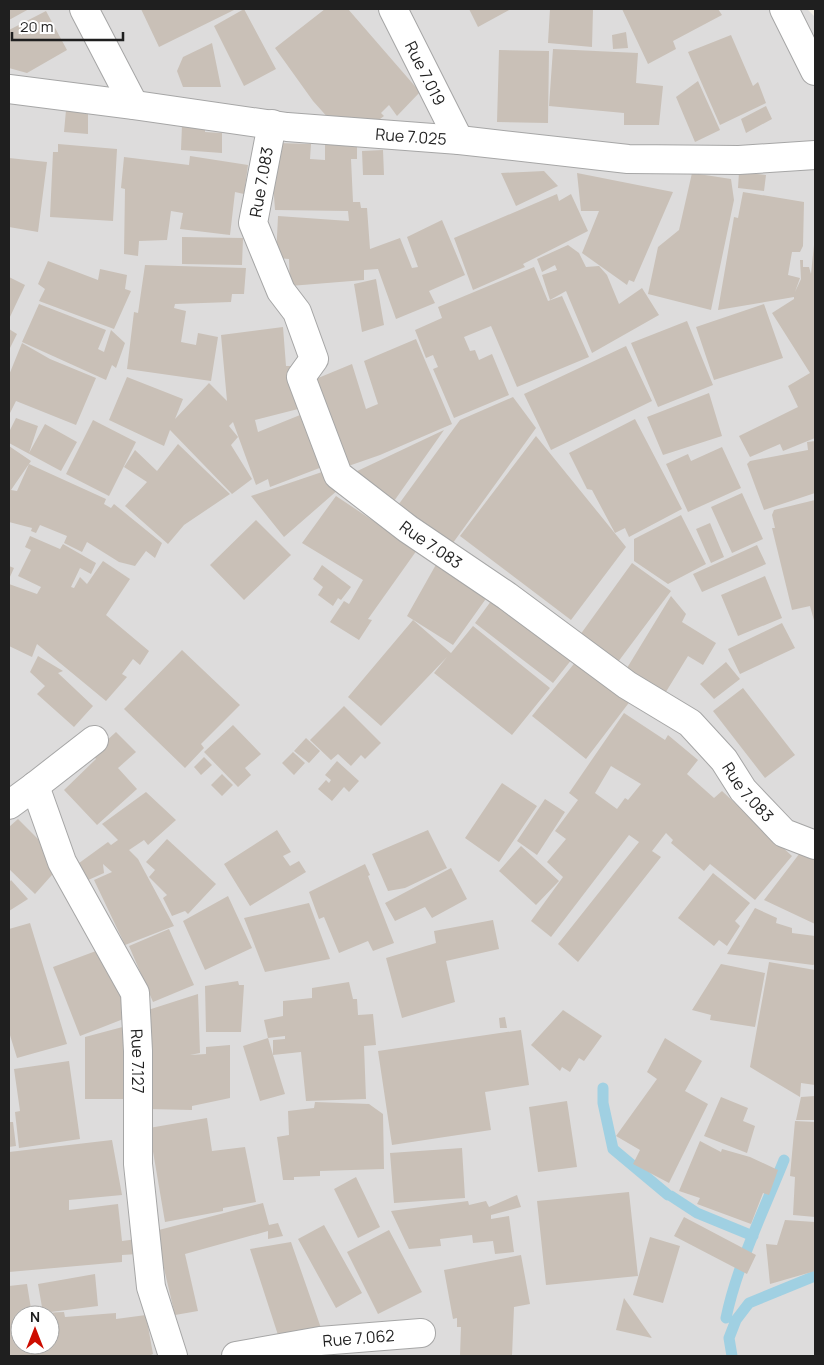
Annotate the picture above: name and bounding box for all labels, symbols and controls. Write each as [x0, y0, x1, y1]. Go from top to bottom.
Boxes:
scale bar [12, 10, 124, 42]
text: 20 m [20, 16, 53, 37]
street label: Rue 7.019 [400, 37, 451, 109]
street label: Rue 7.025 [375, 123, 447, 150]
street label: Rue 7.083 [244, 145, 278, 219]
street label: Rue 7.083 [395, 516, 467, 574]
street label: Rue 7.083 [717, 758, 779, 827]
street label: Rue 7.127 [126, 1028, 149, 1094]
north arrow [10, 1305, 60, 1355]
text: N [30, 1307, 40, 1326]
street label: Rue 7.062 [322, 1324, 395, 1352]

